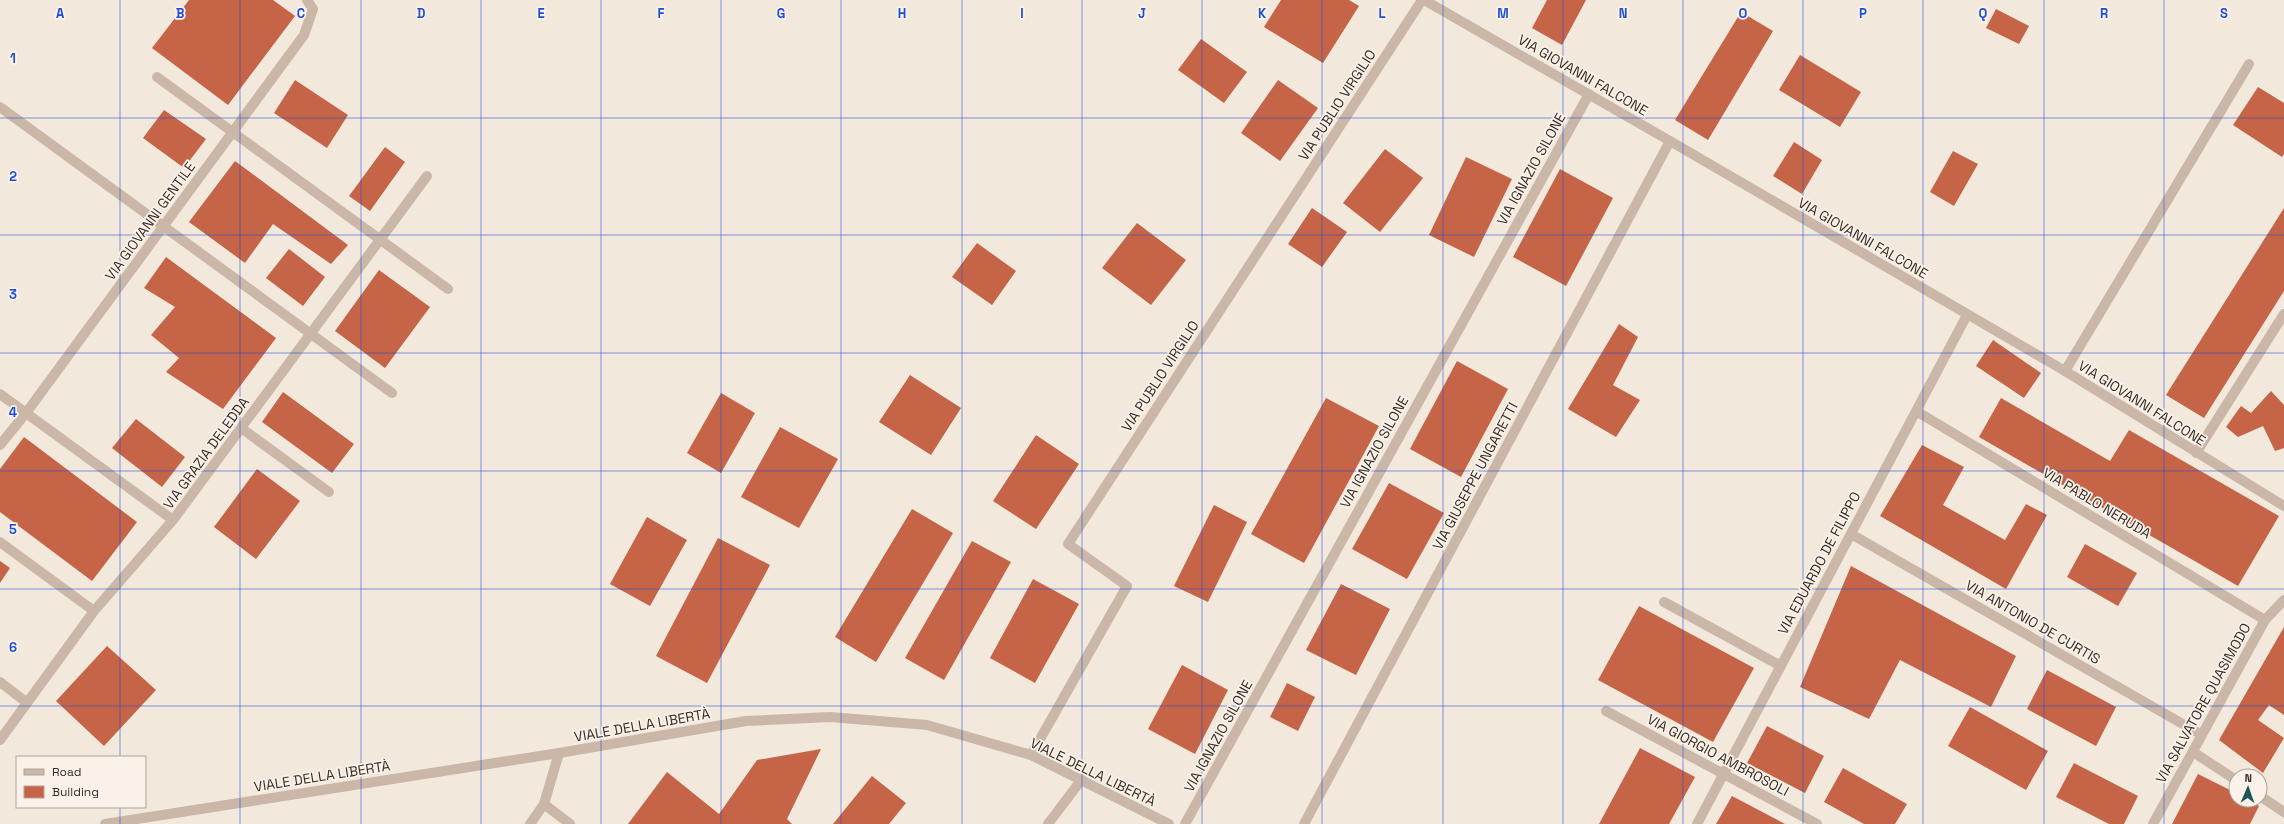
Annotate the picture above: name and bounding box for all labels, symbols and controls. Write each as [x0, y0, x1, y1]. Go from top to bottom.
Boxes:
text: A [56, 5, 65, 22]
text: B [176, 5, 185, 22]
text: C [297, 5, 305, 22]
text: D [417, 5, 426, 22]
text: E [537, 5, 545, 22]
text: F [658, 5, 665, 22]
text: G [777, 5, 785, 22]
text: H [898, 5, 906, 22]
text: I [1020, 5, 1024, 22]
text: J [1138, 5, 1146, 22]
text: K [1258, 5, 1267, 22]
text: L [1378, 5, 1386, 22]
text: M [1497, 5, 1509, 22]
text: N [1619, 5, 1627, 22]
text: O [1739, 5, 1748, 22]
text: P [1859, 5, 1867, 22]
text: Q [1979, 5, 1988, 22]
text: R [2100, 5, 2108, 22]
text: S [2220, 5, 2228, 22]
street label: VIA GIOVANNI FALCONE [1515, 30, 1651, 120]
street label: VIA PUBLIO VIRGILIO [1294, 46, 1380, 164]
text: 1 [10, 50, 16, 67]
street label: VIA IGNAZIO SILONE [1493, 110, 1569, 228]
street label: VIA GIOVANNI GENTILE [101, 158, 199, 284]
text: 2 [9, 168, 17, 185]
street label: VIA GIOVANNI FALCONE [1795, 193, 1931, 283]
text: 3 [9, 286, 17, 303]
street label: VIA PUBLIO VIRGILIO [1117, 317, 1203, 435]
street label: VIA GIOVANNI FALCONE [2075, 356, 2209, 450]
street label: VIA GRAZIA DELEDDA [159, 393, 253, 513]
street label: VIA IGNAZIO SILONE [1336, 393, 1412, 511]
street label: VIA GIUSEPPE UNGARETTI [1428, 399, 1522, 553]
text: 4 [9, 404, 17, 421]
street label: VIA PABLO NERUDA [2039, 463, 2155, 543]
street label: VIA EDUARDO DE FILIPPO [1774, 488, 1864, 638]
text: 5 [9, 521, 17, 538]
street label: VIA ANTONIO DE CURTIS [1962, 576, 2104, 668]
street label: VIA SALVATORE QUASIMODO [2151, 620, 2255, 786]
text: 6 [9, 639, 17, 656]
street label: VIA IGNAZIO SILONE [1180, 677, 1256, 795]
street label: VIALE DELLA LIBERTÀ [573, 704, 711, 746]
street label: VIA GIORGIO AMBROSOLI [1644, 710, 1792, 800]
street label: VIALE DELLA LIBERTÀ [1027, 734, 1159, 810]
legend [16, 756, 146, 808]
street label: VIALE DELLA LIBERTÀ [253, 756, 392, 796]
text: Road [52, 764, 81, 780]
north arrow [2228, 768, 2268, 808]
text: N [2244, 771, 2252, 785]
text: Building [52, 784, 99, 800]

